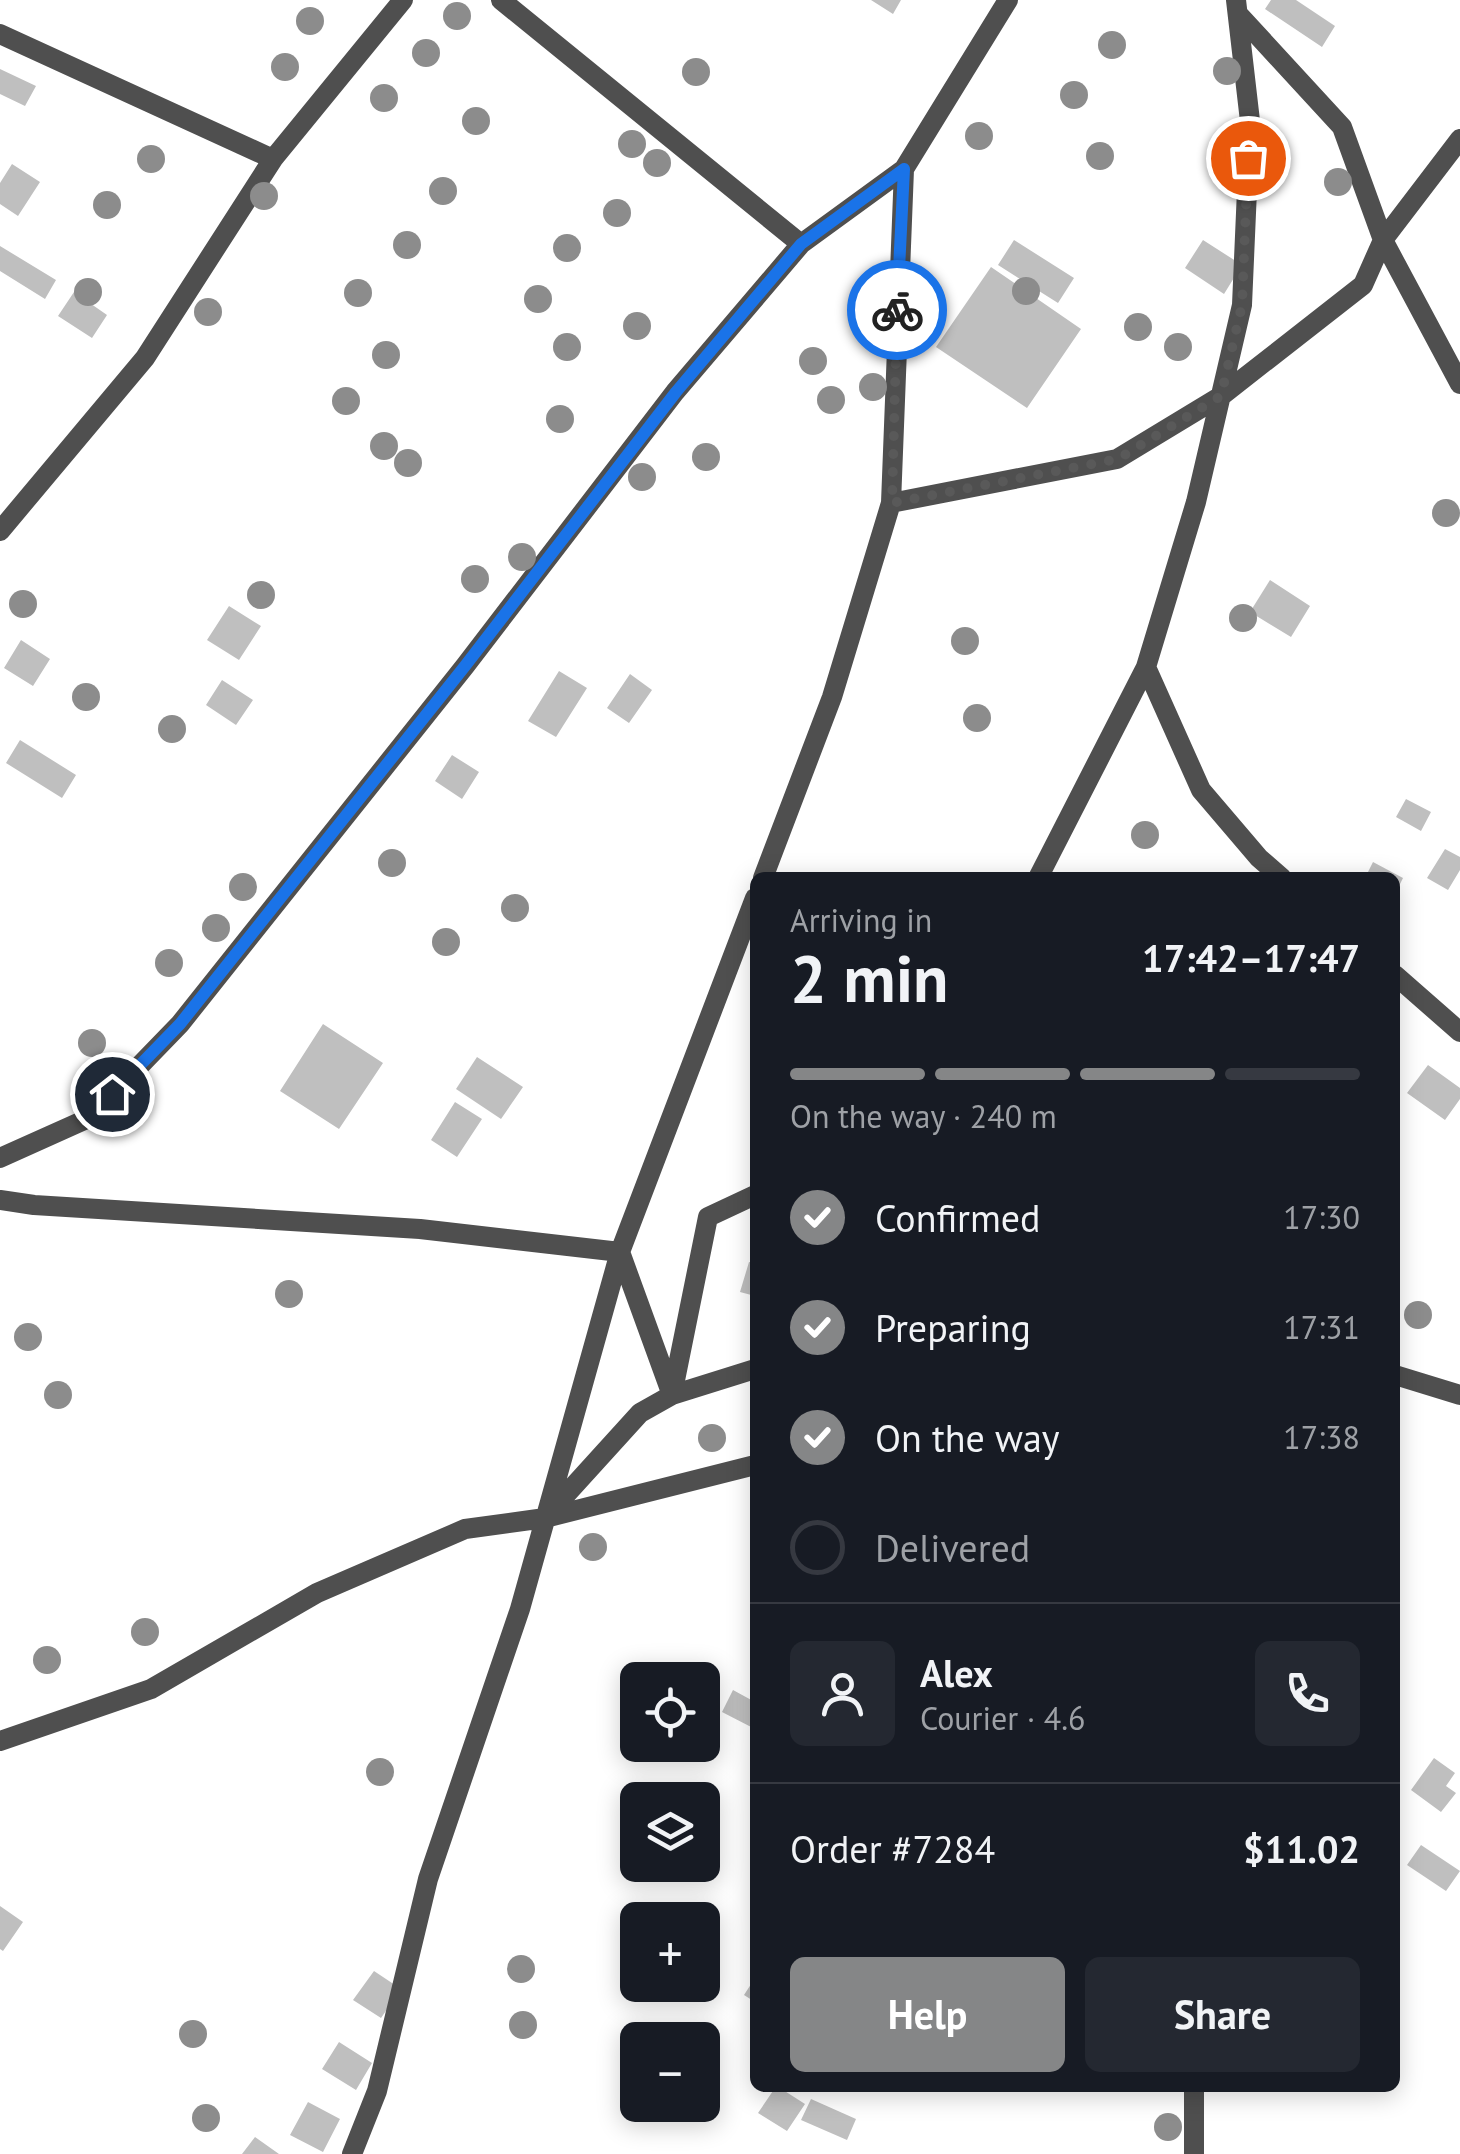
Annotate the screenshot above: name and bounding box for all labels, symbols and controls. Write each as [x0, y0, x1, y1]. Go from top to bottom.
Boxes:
pin [1206, 116, 1291, 201]
icon: bag [1221, 131, 1276, 186]
courier [847, 260, 947, 360]
icon: bike [870, 283, 925, 338]
text: Arriving in [790, 899, 932, 941]
text: 17:42–17:47 [1142, 933, 1360, 982]
text: 2 min [790, 936, 949, 1020]
pin [70, 1052, 155, 1137]
icon: home [85, 1067, 140, 1122]
text: On the way · 240 m [790, 1095, 1057, 1137]
icon: check [790, 1190, 845, 1245]
text: Confirmed [875, 1193, 1041, 1242]
text: 17:30 [1283, 1196, 1360, 1238]
icon: check [790, 1300, 845, 1355]
text: Preparing [875, 1303, 1031, 1352]
text: 17:31 [1283, 1306, 1360, 1348]
icon: check [790, 1410, 845, 1465]
text: On the way [875, 1413, 1060, 1462]
text: 17:38 [1283, 1416, 1360, 1458]
text: Delivered [875, 1523, 1030, 1572]
button: person [790, 1641, 895, 1746]
button: phone [1255, 1641, 1360, 1746]
text: Alex [920, 1648, 993, 1697]
map controls [620, 1662, 720, 2122]
button: locate [620, 1662, 720, 1762]
text: Courier · 4.6 [920, 1697, 1086, 1739]
button: layers [620, 1782, 720, 1882]
text: Order #7284 [790, 1824, 995, 1873]
text: $11.02 [1243, 1824, 1360, 1873]
button: + [620, 1902, 720, 2002]
button: Help [790, 1957, 1065, 2072]
button: Share [1085, 1957, 1360, 2072]
button: − [620, 2022, 720, 2122]

